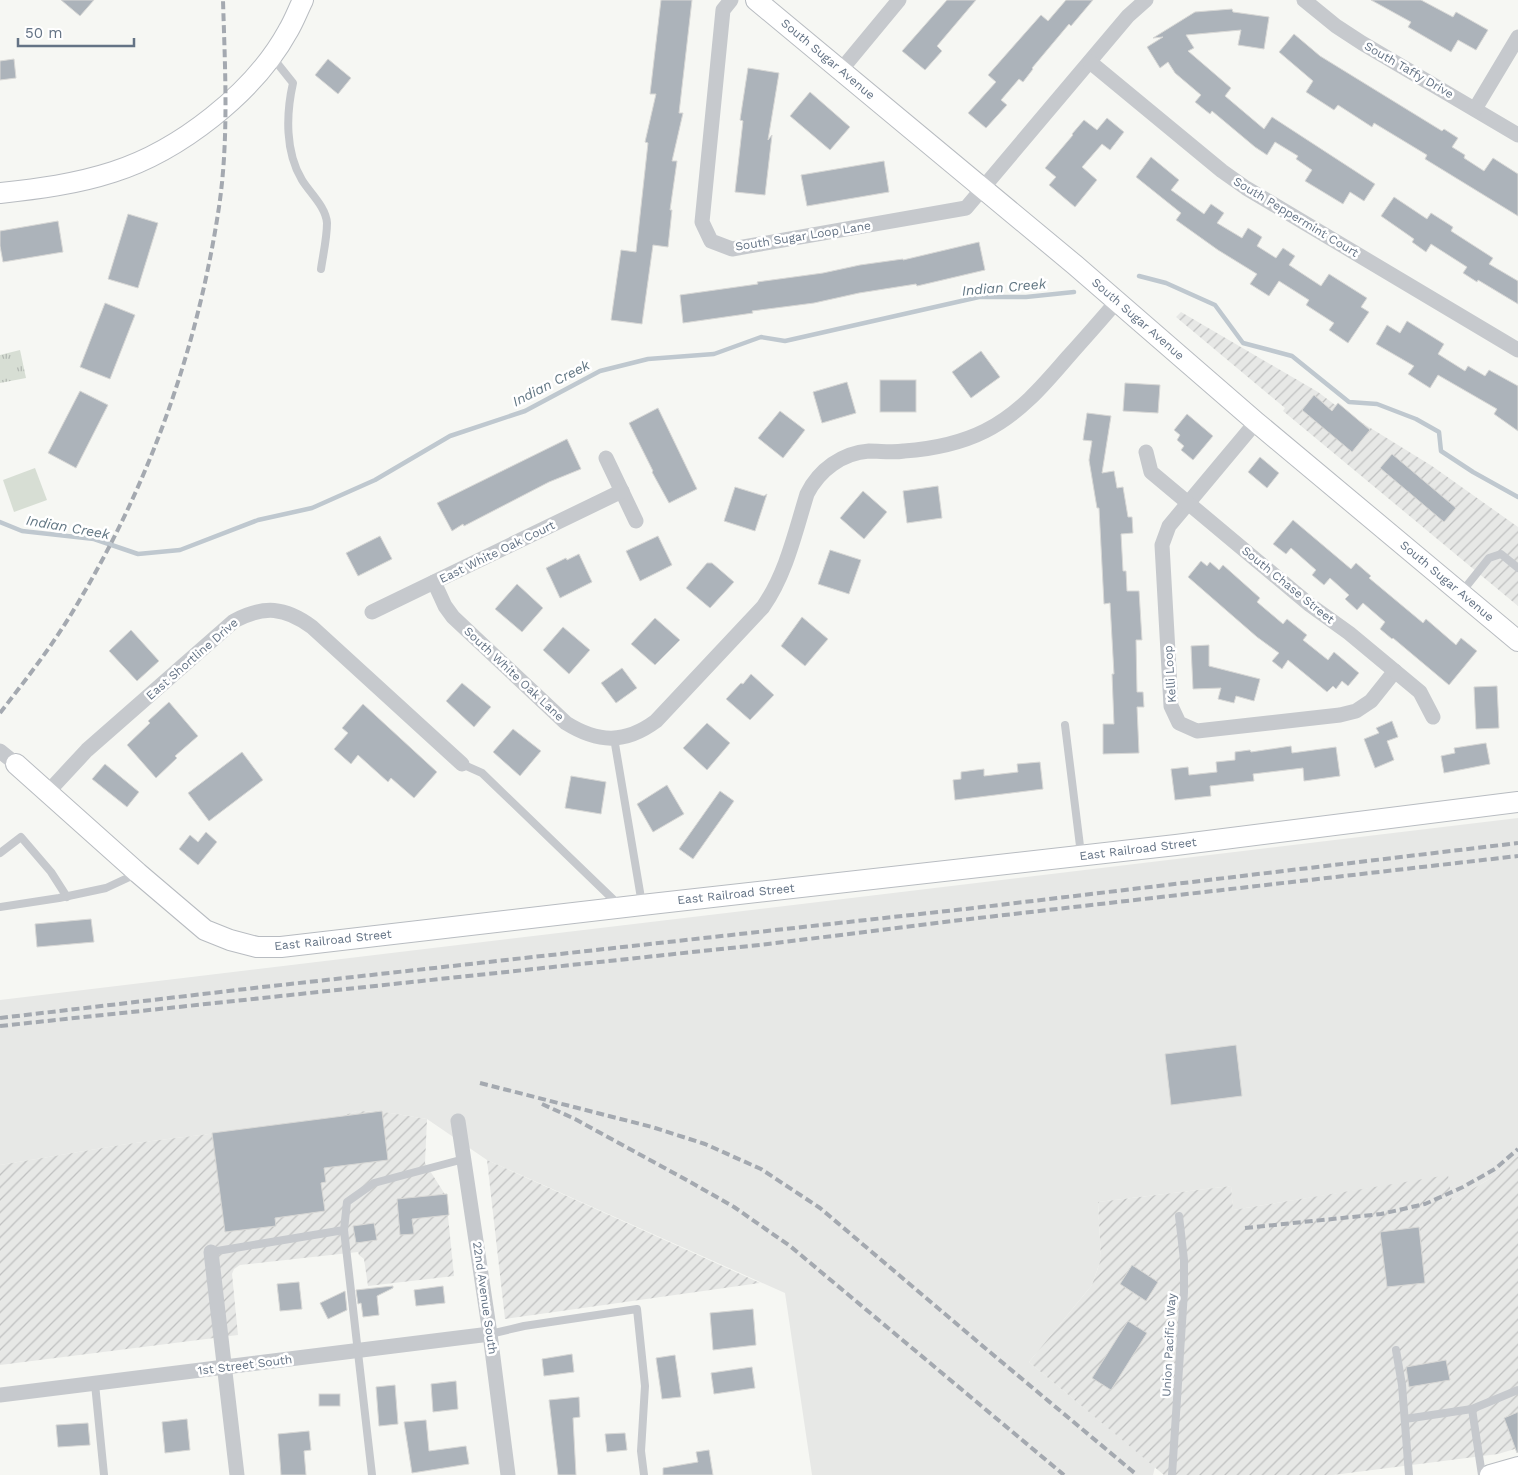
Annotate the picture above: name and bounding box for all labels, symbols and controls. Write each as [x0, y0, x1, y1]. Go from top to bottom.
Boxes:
scale bar [18, 15, 134, 47]
street label: South Sugar Avenue [778, 16, 878, 102]
text: 50 m [25, 24, 62, 42]
street label: South Taffy Drive [1362, 39, 1456, 101]
street label: South Peppermint Court [1231, 174, 1361, 260]
street label: South Sugar Loop Lane [734, 218, 872, 254]
water label: Indian Creek [961, 275, 1047, 299]
street label: South Sugar Avenue [1089, 275, 1187, 363]
water label: Indian Creek [510, 357, 593, 409]
water label: Indian Creek [25, 512, 111, 542]
street label: East White Oak Court [437, 518, 557, 586]
street label: South Sugar Avenue [1397, 538, 1497, 624]
street label: South Chase Street [1239, 543, 1337, 627]
street label: East Shortline Drive [143, 615, 241, 703]
street label: South White Oak Lane [461, 624, 567, 724]
street label: Kelli Loop [1161, 645, 1179, 703]
street label: East Railroad Street [1079, 835, 1197, 863]
street label: East Railroad Street [677, 881, 795, 907]
street label: East Railroad Street [274, 927, 392, 953]
street label: 22nd Avenue South [470, 1241, 500, 1355]
street label: Union Pacific Way [1159, 1292, 1179, 1397]
street label: 1st Street South [197, 1352, 293, 1378]

